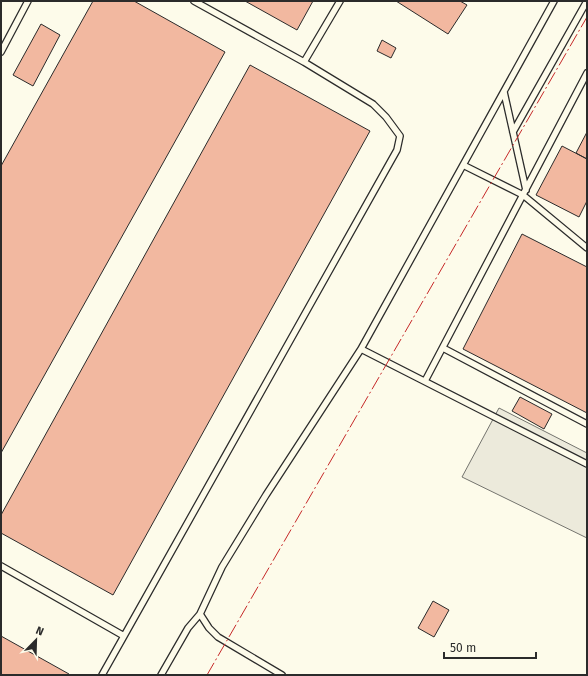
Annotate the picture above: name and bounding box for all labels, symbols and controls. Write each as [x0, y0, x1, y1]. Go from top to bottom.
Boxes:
north arrow [16, 620, 56, 660]
text: N [34, 624, 46, 639]
scale bar [444, 634, 536, 660]
text: 50 m [450, 641, 476, 655]

